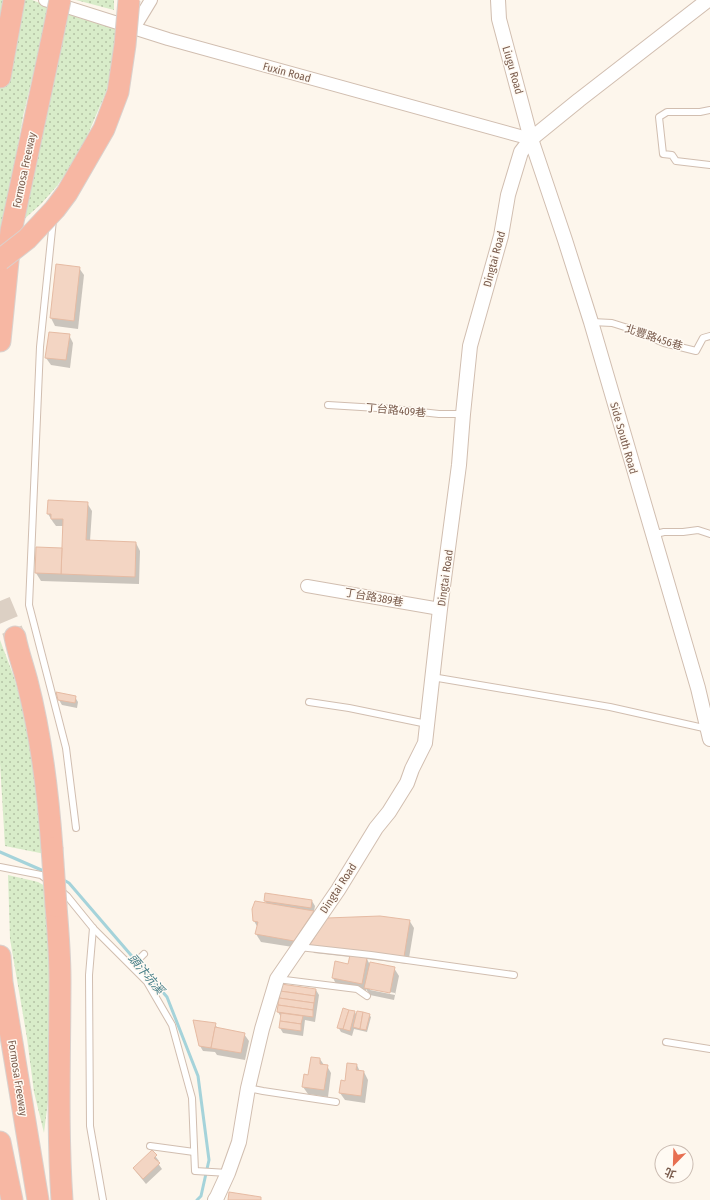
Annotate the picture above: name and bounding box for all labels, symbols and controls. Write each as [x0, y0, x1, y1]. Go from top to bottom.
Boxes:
street label: Liugu Road [499, 45, 526, 96]
street label: Fuxin Road [262, 60, 312, 85]
street label: Formosa Freeway [10, 131, 39, 209]
street label: Dingtai Road [481, 230, 508, 288]
street label: 北豐路456巷 [623, 322, 684, 353]
street label: 丁台路409巷 [365, 401, 427, 420]
street label: Side South Road [607, 401, 640, 475]
street label: Dingtai Road [435, 549, 456, 607]
street label: 丁台路389巷 [343, 586, 404, 609]
street label: Dingtai Road [317, 861, 359, 916]
water label: 頭汴坑溪 [125, 951, 168, 998]
street label: Formosa Freeway [5, 1039, 30, 1117]
north arrow [654, 1144, 694, 1184]
text: 北 [663, 1165, 678, 1181]

